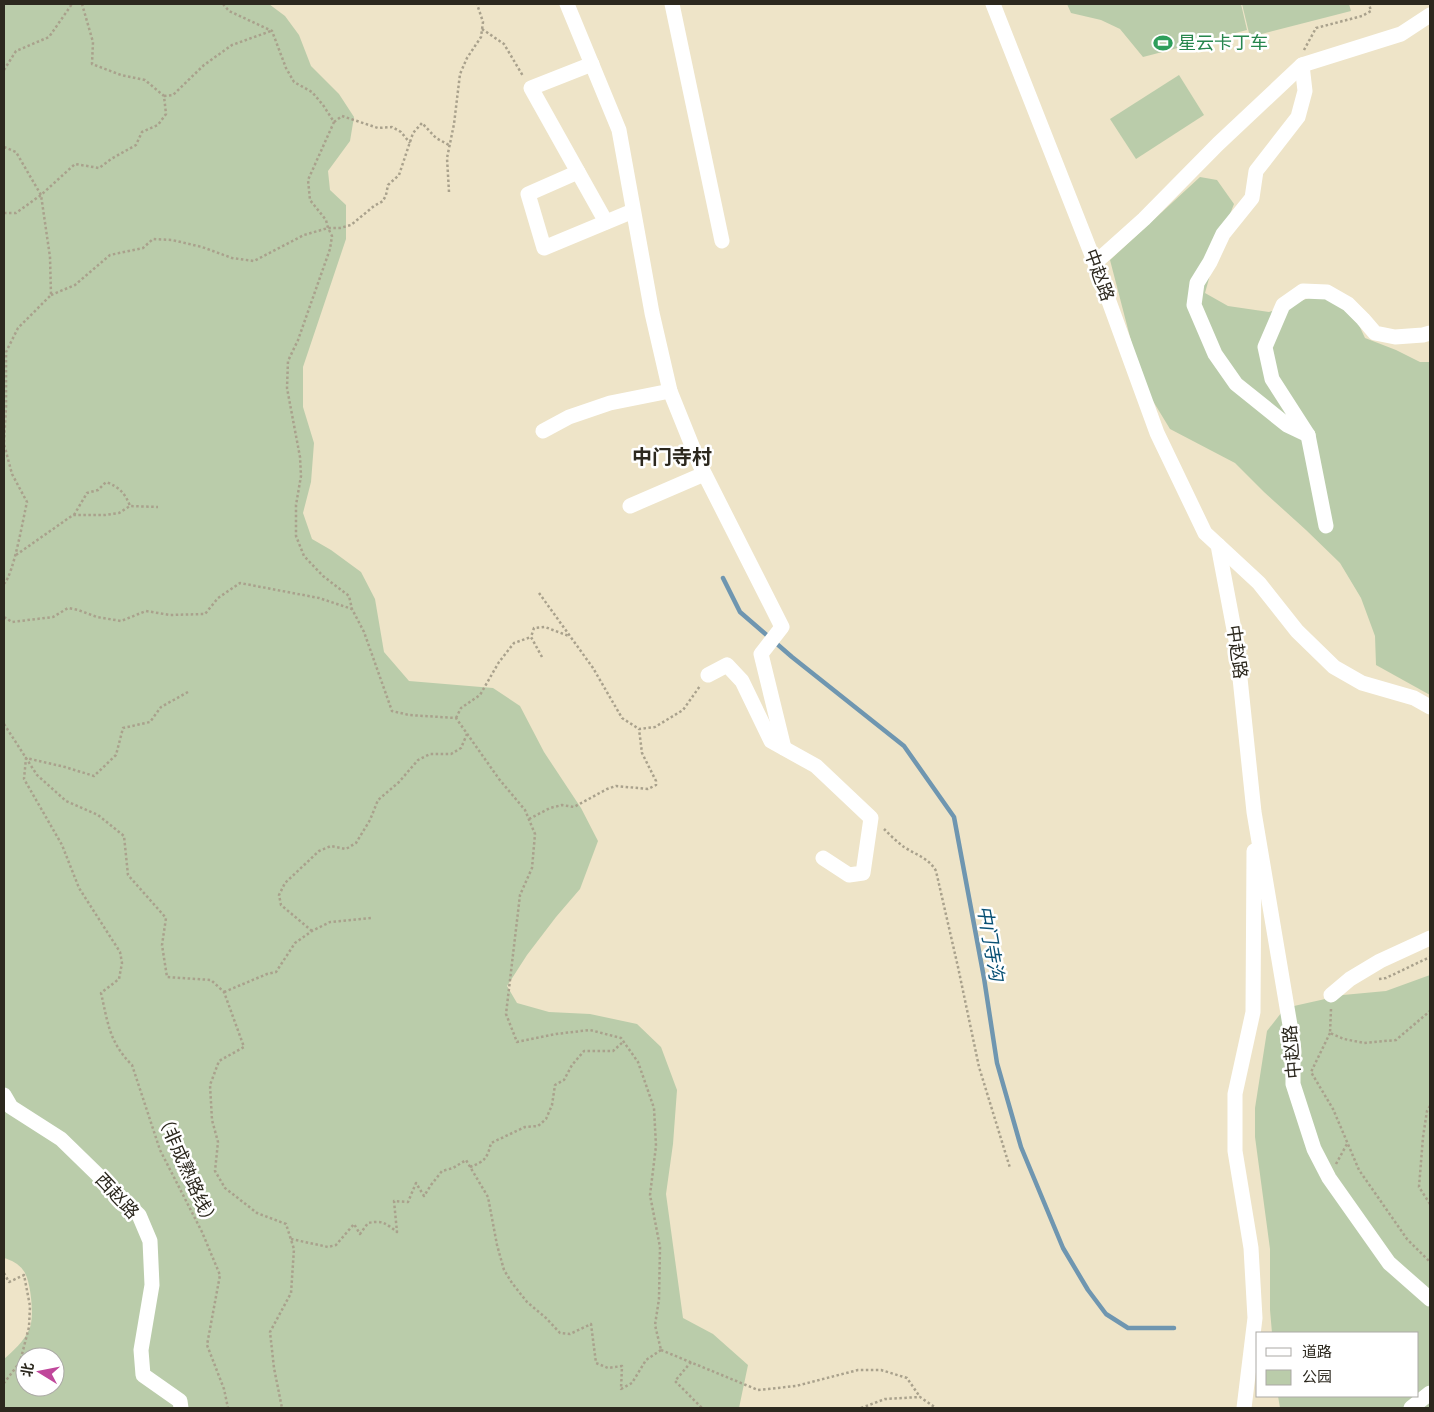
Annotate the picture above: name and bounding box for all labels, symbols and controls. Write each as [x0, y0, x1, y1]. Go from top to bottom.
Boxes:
sports icon: 星云卡丁车 [1152, 32, 1174, 54]
place label: 星云卡丁车 [1178, 32, 1268, 54]
street label: 中赵路 [1079, 246, 1119, 304]
district label: 中门寺村 [632, 445, 712, 469]
street label: 中赵路 [1222, 624, 1252, 680]
water label: 中门寺沟 [973, 904, 1009, 984]
street label: 中赵路 [1279, 1024, 1305, 1080]
street label: （非成熟路线） [151, 1108, 223, 1232]
street label: 西赵路 [91, 1169, 143, 1223]
legend [1256, 1332, 1419, 1397]
text: 道路 [1302, 1342, 1332, 1361]
north arrow [15, 1347, 65, 1397]
text: 北 [17, 1361, 37, 1378]
text: 公园 [1302, 1367, 1332, 1386]

